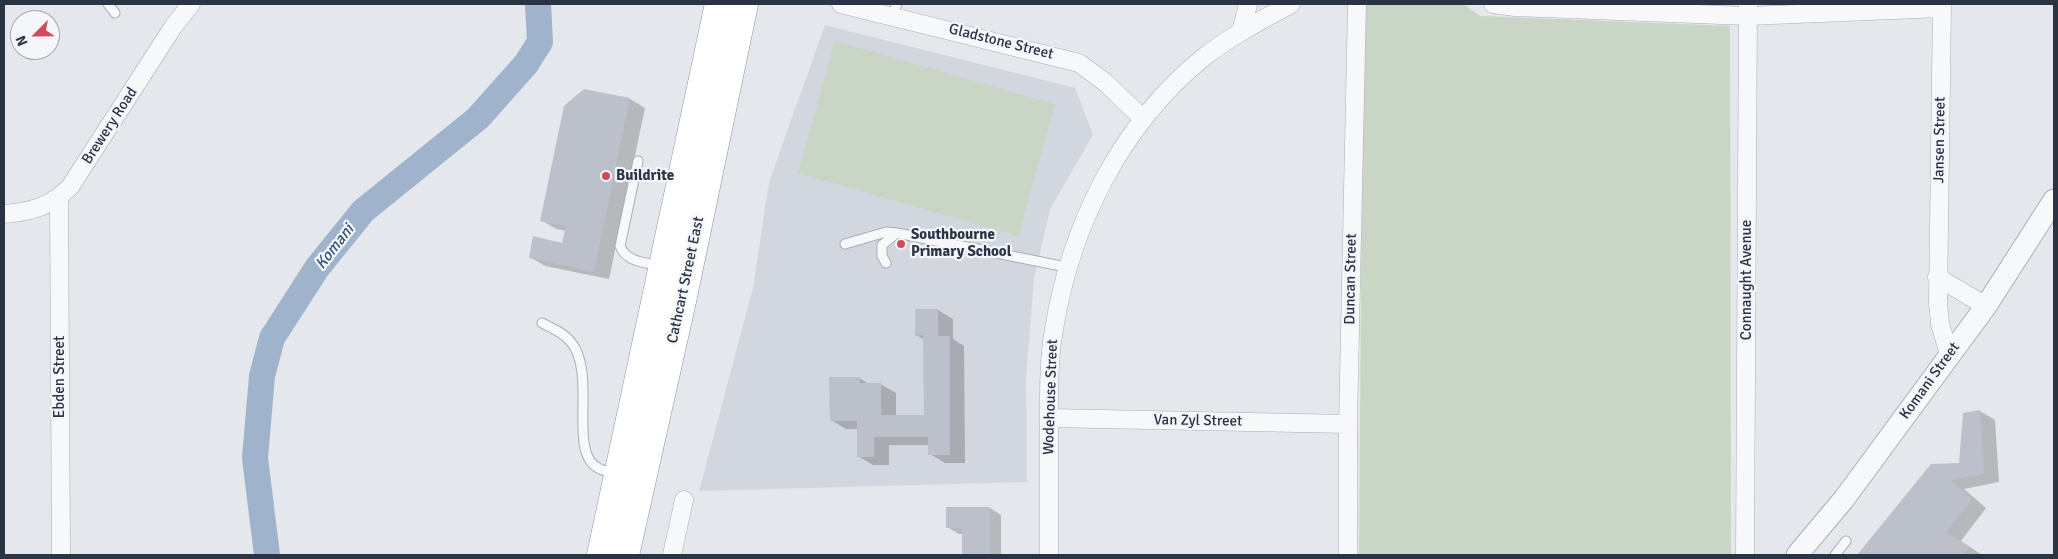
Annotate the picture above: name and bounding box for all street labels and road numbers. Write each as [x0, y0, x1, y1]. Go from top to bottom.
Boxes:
street label: Gladstone Street [947, 20, 1055, 64]
street label: Brewery Road [79, 84, 141, 168]
street label: Jansen Street [1930, 96, 1950, 184]
street label: Cathcart Street East [664, 215, 708, 345]
street label: Connaught Avenue [1738, 220, 1756, 340]
street label: Duncan Street [1341, 233, 1361, 325]
street label: Ebden Street [51, 336, 69, 418]
street label: Wodehouse Street [1040, 339, 1062, 455]
street label: Komani Street [1896, 339, 1964, 423]
street label: Van Zyl Street [1153, 411, 1243, 431]

